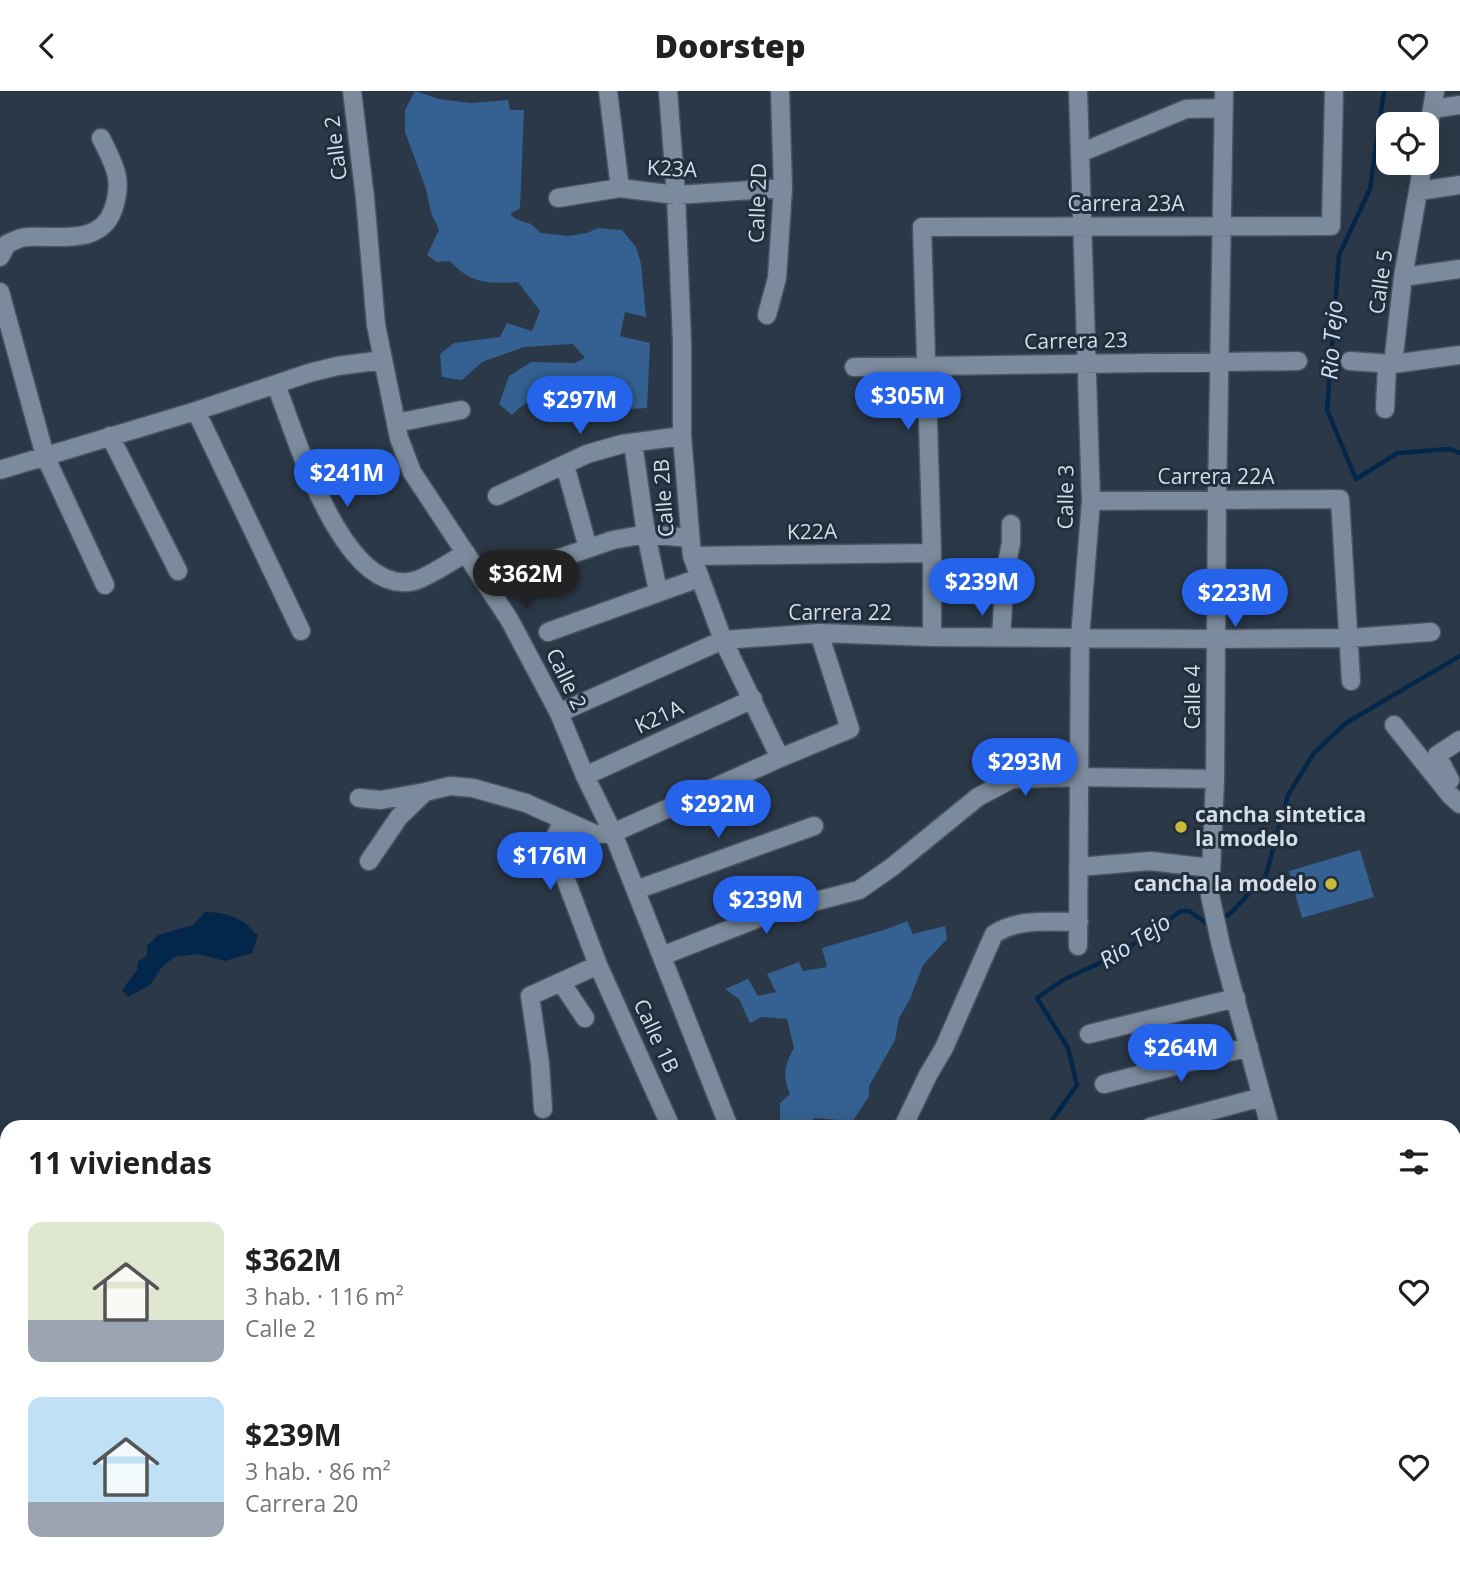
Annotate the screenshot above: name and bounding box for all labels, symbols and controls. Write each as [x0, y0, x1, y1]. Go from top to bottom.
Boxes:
text: Doorstep [655, 24, 805, 67]
icon: back [28, 27, 66, 65]
icon: heart [1394, 27, 1432, 65]
map controls [1376, 112, 1439, 175]
button: locate [1376, 112, 1439, 175]
street label: Calle 2 [317, 114, 353, 182]
street label: K23A [646, 153, 699, 183]
street label: Calle 2D [742, 163, 772, 243]
street label: Carrera 23A [1068, 189, 1185, 217]
street label: Calle 5 [1362, 248, 1398, 316]
water label: Rio Tejo [1312, 299, 1350, 381]
street label: Carrera 23 [1024, 325, 1128, 355]
pin: $305M [859, 373, 957, 432]
pin: $297M [531, 377, 629, 436]
text: $305M [871, 379, 945, 411]
text: $297M [543, 383, 617, 415]
pin: $241M [298, 449, 396, 509]
text: $241M [310, 456, 384, 488]
street label: Calle 2B [646, 458, 680, 538]
street label: Carrera 22A [1158, 462, 1275, 490]
street label: Calle 3 [1050, 464, 1080, 530]
street label: K22A [787, 517, 838, 545]
pin: $362M [477, 551, 575, 610]
text: $362M [489, 557, 563, 589]
pin: $239M [933, 559, 1031, 618]
text: $239M [945, 565, 1019, 597]
pin: $223M [1186, 569, 1284, 629]
text: $223M [1198, 576, 1272, 608]
street label: Carrera 22 [788, 598, 892, 626]
street label: Calle 2 [540, 643, 594, 714]
street label: Calle 4 [1178, 665, 1206, 729]
street label: K21A [630, 693, 688, 739]
pin: $293M [976, 739, 1074, 798]
text: $293M [988, 745, 1062, 777]
pin: $292M [669, 781, 767, 840]
text: $292M [681, 787, 755, 819]
place label: cancha sintetica la modelo [1195, 800, 1366, 852]
marker: cancha sintetica la modelo [1173, 819, 1189, 835]
pin: $176M [501, 833, 599, 892]
text: $176M [513, 839, 587, 871]
place label: cancha la modelo [1134, 869, 1317, 897]
marker: cancha la modelo [1323, 876, 1339, 892]
pin: $239M [717, 877, 815, 936]
text: $239M [729, 883, 803, 915]
water label: Rio Tejo [1092, 905, 1177, 975]
street label: Calle 1B [628, 994, 686, 1077]
pin: $264M [1132, 1025, 1230, 1084]
text: $264M [1144, 1031, 1218, 1063]
text: 11 viviendas [28, 1142, 212, 1183]
icon: filters [1395, 1143, 1433, 1181]
text: $362M [245, 1239, 342, 1280]
icon: home [84, 1250, 168, 1334]
icon: heart [1395, 1273, 1433, 1311]
text: 3 hab. · 116 m² [245, 1280, 404, 1312]
text: Calle 2 [245, 1312, 316, 1344]
text: $239M [245, 1414, 342, 1455]
icon: home [84, 1425, 168, 1509]
icon: heart [1395, 1448, 1433, 1486]
text: 3 hab. · 86 m² [245, 1455, 391, 1487]
text: Carrera 20 [245, 1487, 358, 1519]

